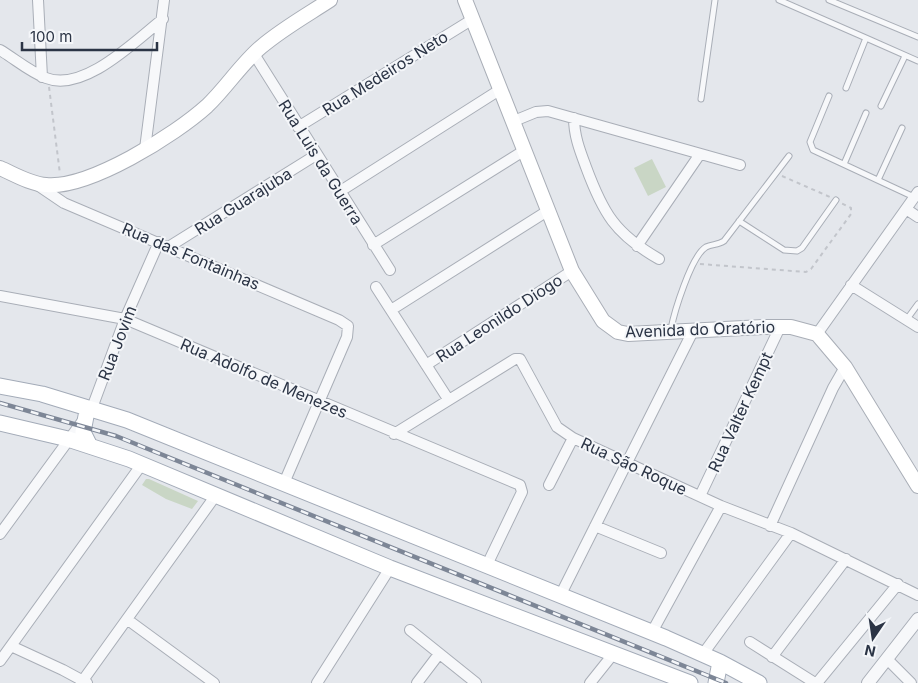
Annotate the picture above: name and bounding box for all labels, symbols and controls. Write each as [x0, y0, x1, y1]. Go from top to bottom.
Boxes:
scale bar [22, 20, 158, 52]
street label: Rua Medeiros Neto [318, 26, 452, 120]
text: 100 m [30, 27, 72, 46]
street label: Rua Luis da Guerra [274, 96, 368, 228]
street label: Rua Guarajuba [191, 163, 295, 239]
street label: Rua das Fontainhas [119, 218, 263, 294]
street label: Rua Leonildo Diogo [432, 270, 566, 366]
street label: Rua Jovim [94, 303, 140, 383]
street label: Avenida do Oratório [625, 316, 775, 342]
street label: Rua Adolfo de Menezes [178, 334, 350, 422]
street label: Rua Valter Kempt [703, 349, 777, 475]
street label: Rua São Roque [578, 433, 690, 499]
north arrow [848, 613, 898, 663]
text: N [863, 642, 877, 661]

